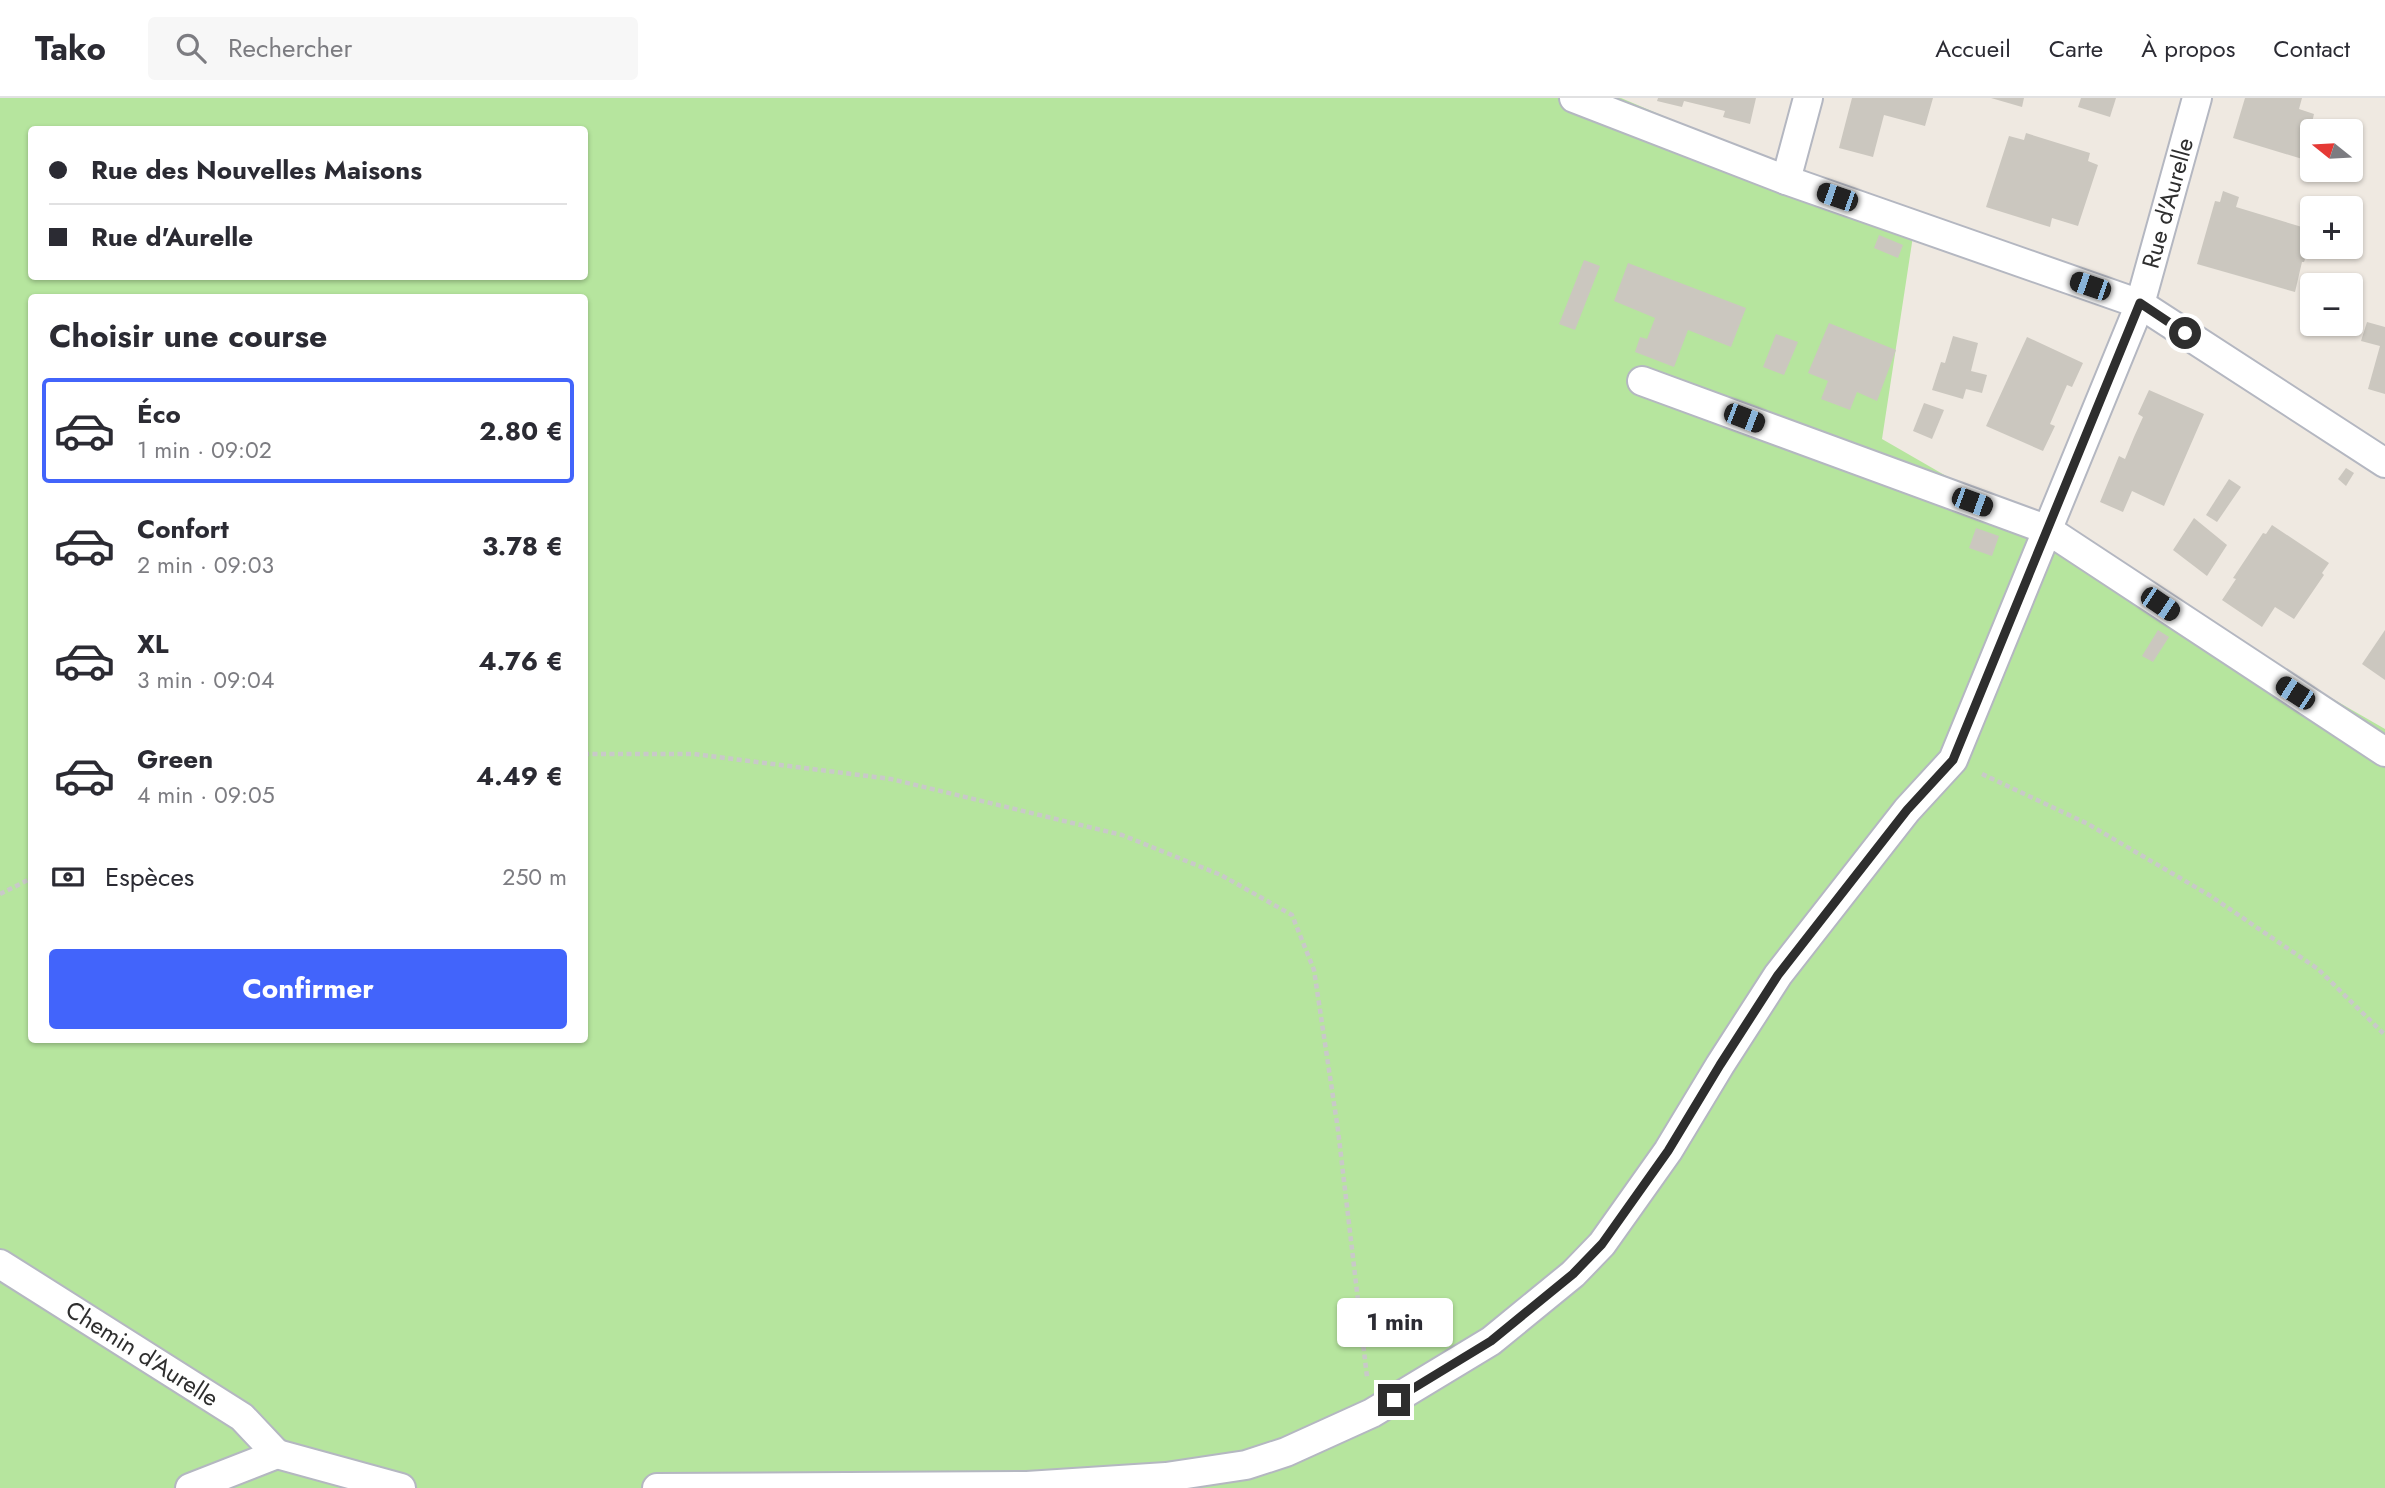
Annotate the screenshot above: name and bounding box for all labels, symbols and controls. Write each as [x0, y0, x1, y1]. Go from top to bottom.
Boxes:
search box [148, 17, 638, 80]
text: Tako [35, 25, 106, 72]
icon: search [172, 29, 210, 67]
text: Rechercher [228, 29, 352, 67]
text: Accueil [1935, 31, 2011, 66]
text: Carte [2049, 31, 2103, 66]
text: À propos [2141, 31, 2235, 66]
text: Contact [2273, 31, 2350, 66]
north arrow [2300, 119, 2362, 182]
map controls [2300, 119, 2363, 336]
street label: Rue d'Aurelle [2133, 134, 2202, 272]
text: Rue des Nouvelles Maisons [91, 151, 422, 189]
car [1814, 180, 1861, 214]
button: + [2300, 196, 2363, 259]
text: Rue d'Aurelle [91, 218, 253, 256]
car [2067, 269, 2114, 303]
button: − [2300, 273, 2363, 336]
text: Choisir une course [49, 313, 327, 359]
route start [2169, 317, 2201, 349]
text: Éco [137, 395, 181, 433]
icon: car [53, 399, 116, 462]
car [1721, 401, 1768, 435]
text: 2.80 € [479, 412, 563, 450]
text: 1 min · 09:02 [137, 433, 272, 467]
car [1949, 485, 1996, 519]
text: Confort [137, 510, 229, 548]
icon: car [53, 514, 116, 577]
text: 3.78 € [482, 527, 563, 565]
text: 2 min · 09:03 [137, 548, 274, 582]
car [2137, 584, 2184, 624]
text: XL [137, 625, 169, 663]
icon: car [53, 629, 116, 692]
text: 4.76 € [479, 642, 563, 680]
text: 3 min · 09:04 [137, 663, 274, 697]
car [2272, 673, 2319, 713]
text: Green [137, 740, 213, 778]
icon: car [53, 744, 116, 807]
text: 4.49 € [476, 757, 563, 795]
text: 4 min · 09:05 [137, 778, 275, 812]
icon: cash [49, 858, 87, 896]
text: Espèces [105, 858, 194, 896]
text: 250 m [502, 860, 567, 894]
button: Confirmer [49, 949, 567, 1029]
street label: Chemin d'Aurelle [59, 1292, 226, 1415]
callout: 1 min [1336, 1298, 1452, 1348]
text: 1 min [1366, 1305, 1424, 1339]
route end [1378, 1384, 1410, 1416]

